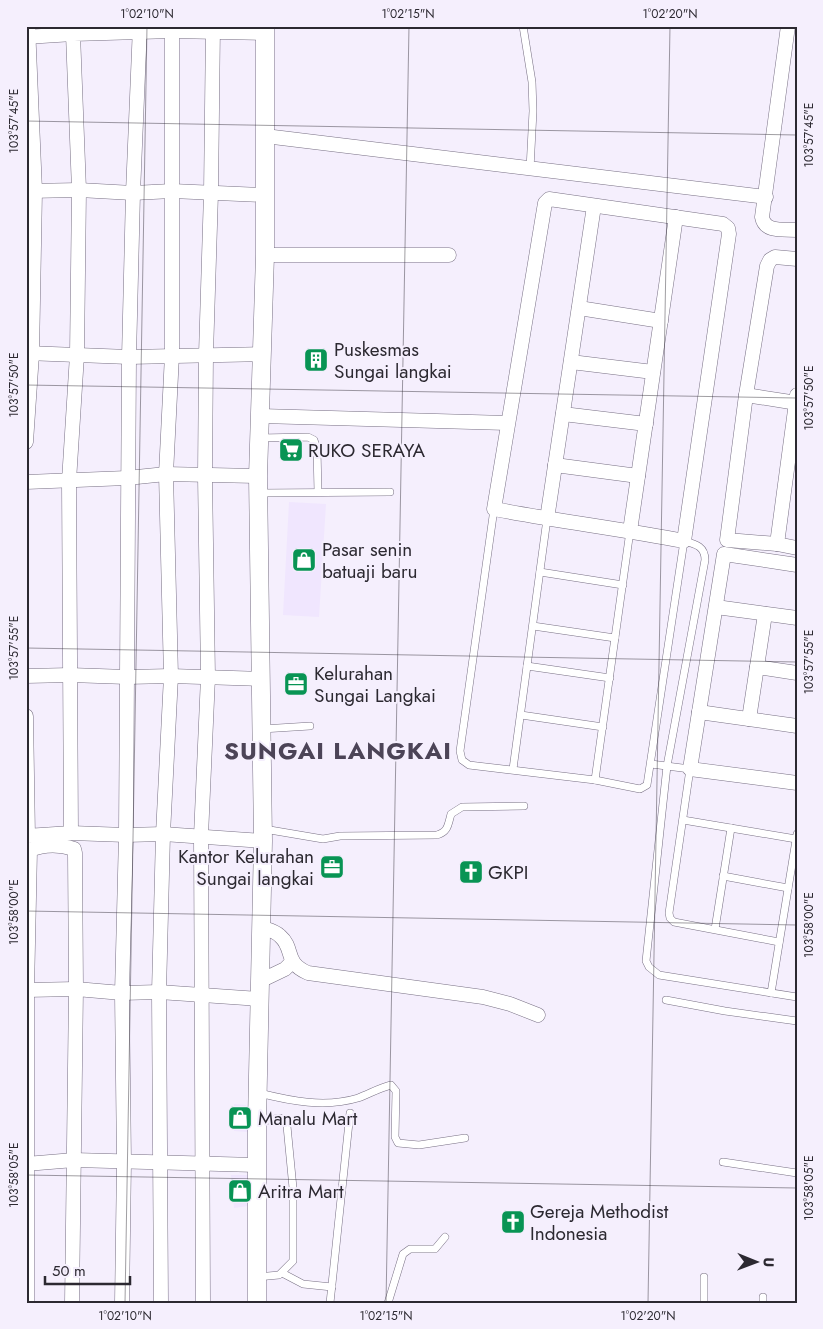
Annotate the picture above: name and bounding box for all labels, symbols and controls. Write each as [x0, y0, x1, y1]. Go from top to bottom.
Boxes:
text: 1°02'10"N [120, 5, 174, 23]
text: 1°02'15"N [381, 5, 435, 23]
text: 1°02'20"N [642, 5, 698, 23]
text: 103°57'45"E [5, 89, 23, 153]
text: 103°57'45"E [800, 103, 818, 167]
place label: Puskesmas Sungai langkai [334, 336, 452, 385]
building icon: Puskesmas Sungai langkai [303, 347, 329, 373]
text: 103°57'50"E [5, 352, 23, 418]
text: 103°57'50"E [800, 365, 818, 431]
supermarket icon: RUKO SERAYA [278, 437, 304, 463]
place label: RUKO SERAYA [308, 437, 426, 464]
place label: Pasar senin batuaji baru [322, 536, 418, 585]
shop icon: Pasar senin batuaji baru [291, 547, 317, 573]
text: 103°57'55"E [5, 616, 23, 680]
text: 103°57'55"E [800, 630, 818, 694]
place label: Kelurahan Sungai Langkai [314, 660, 436, 709]
office icon: Kelurahan Sungai Langkai [283, 671, 309, 697]
district label: SUNGAI LANGKAI [224, 733, 452, 768]
place label: Kantor Kelurahan Sungai langkai [178, 843, 314, 892]
office icon: Kantor Kelurahan Sungai langkai [319, 854, 345, 880]
church icon: GKPI [458, 859, 484, 885]
place label: GKPI [488, 859, 529, 886]
text: 103°58'00"E [5, 879, 23, 945]
text: 103°58'00"E [800, 892, 818, 958]
shop icon: Manalu Mart [227, 1105, 253, 1131]
place label: Manalu Mart [258, 1105, 358, 1132]
text: 103°58'05"E [5, 1142, 23, 1208]
text: 103°58'05"E [800, 1155, 818, 1221]
shop icon: Aritra Mart [227, 1178, 253, 1204]
place label: Aritra Mart [258, 1178, 344, 1205]
place label: Gereja Methodist Indonesia [530, 1198, 669, 1247]
church icon: Gereja Methodist Indonesia [500, 1209, 526, 1235]
north arrow [730, 1236, 780, 1286]
scale bar [45, 1254, 130, 1286]
text: U [759, 1257, 779, 1267]
text: 50 m [52, 1260, 86, 1282]
text: 1°02'10"N [98, 1307, 152, 1325]
text: 1°02'15"N [359, 1307, 413, 1325]
text: 1°02'20"N [620, 1307, 676, 1325]

